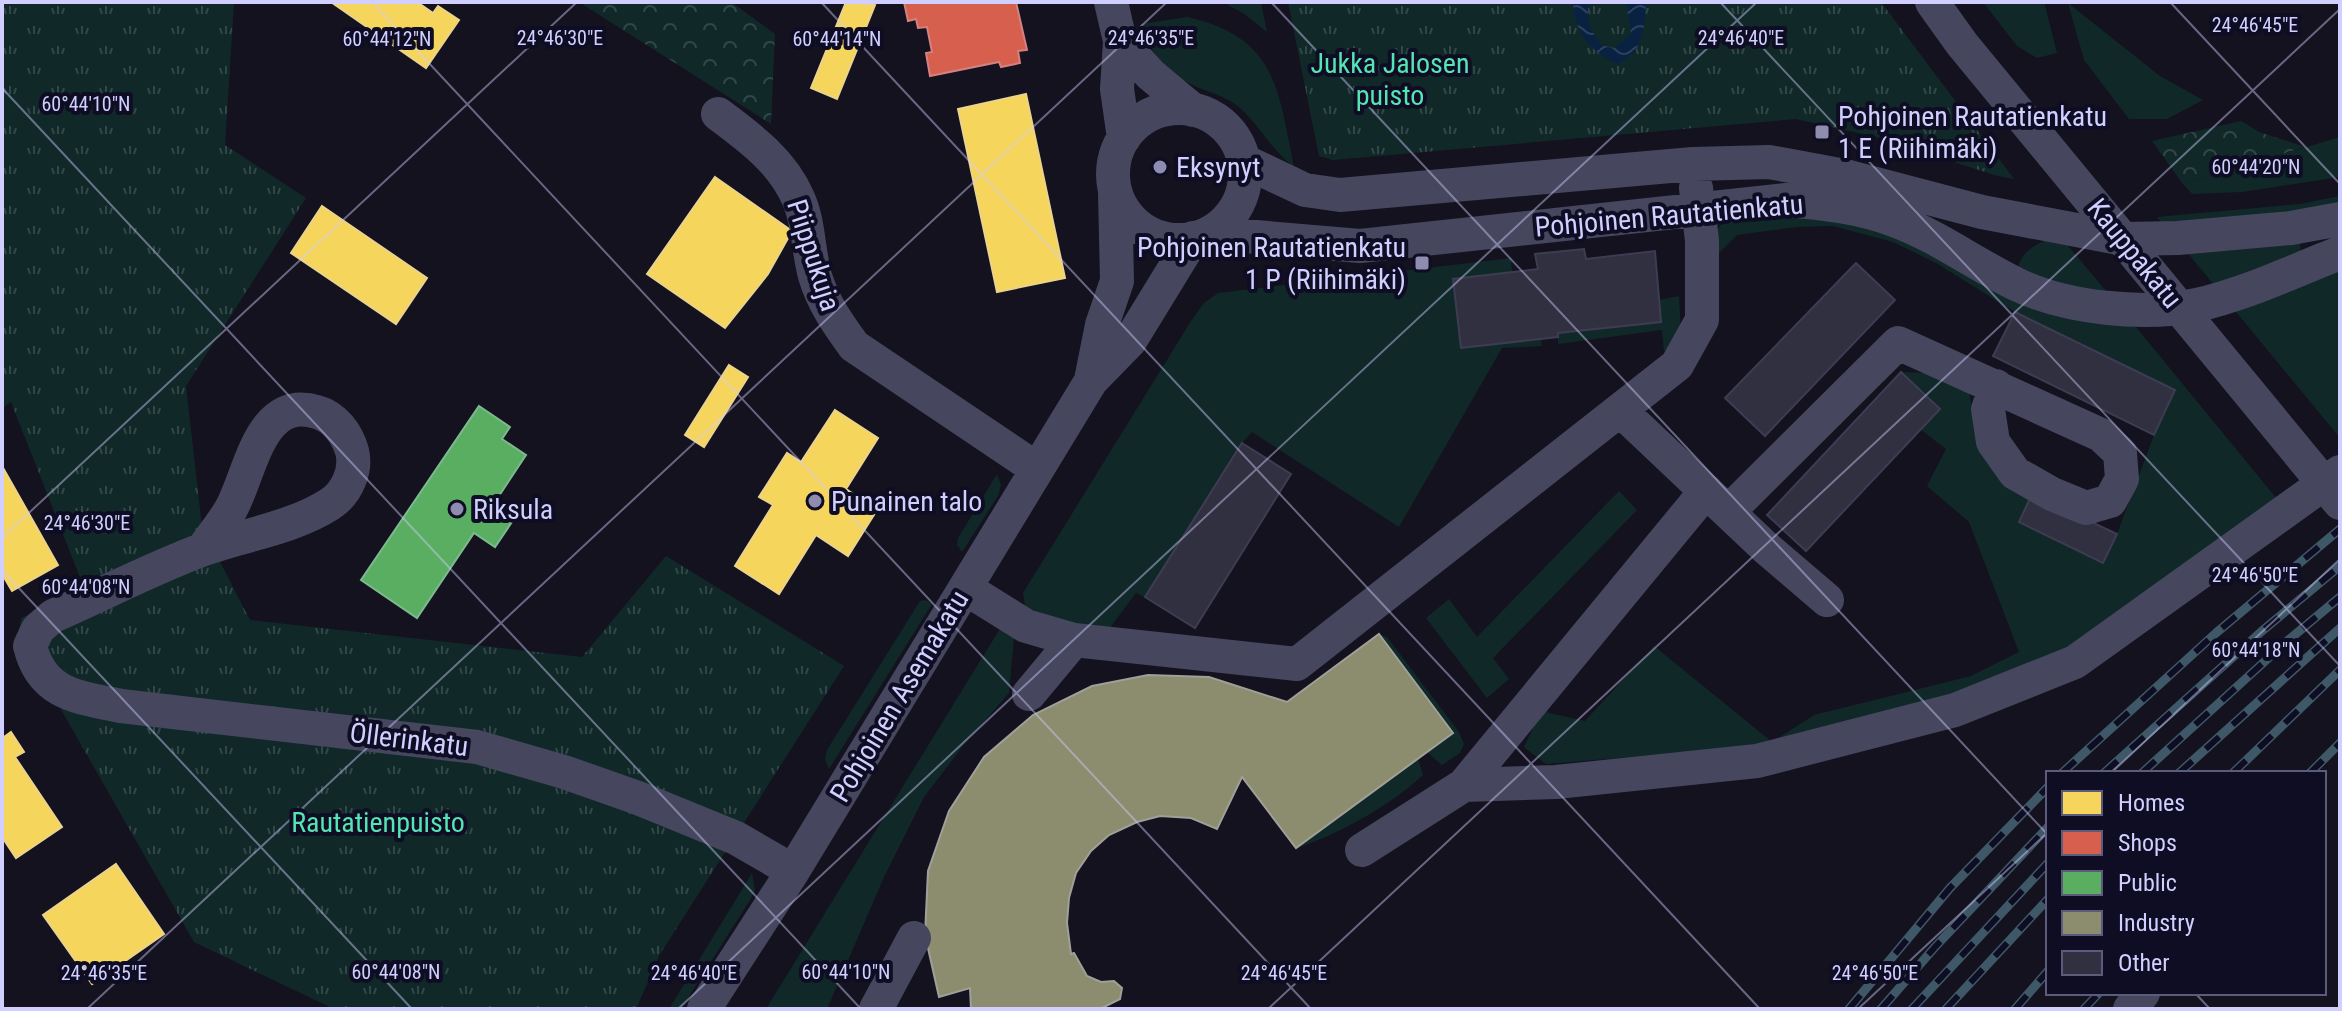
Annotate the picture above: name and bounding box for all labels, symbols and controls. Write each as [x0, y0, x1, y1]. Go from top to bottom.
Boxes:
text: 24°46'45"E [2212, 13, 2298, 37]
text: 24°46'30"E [517, 26, 603, 50]
text: 24°46'35"E [1108, 26, 1194, 50]
text: 24°46'40"E [1698, 26, 1784, 50]
text: 60°44'12"N [342, 27, 432, 51]
text: 60°44'14"N [792, 27, 882, 51]
park label: Jukka Jalosen puisto [1310, 47, 1470, 112]
text: 60°44'10"N [41, 92, 131, 116]
place label: Pohjoinen Rautatienkatu 1 E (Riihimäki) [1838, 100, 2107, 165]
marker: Pohjoinen Rautatienkatu 1 E (Riihimäki) [1813, 123, 1831, 141]
place label: Eksynyt [1176, 151, 1260, 184]
text: 60°44'20"N [2211, 155, 2301, 179]
marker: Eksynyt [1151, 158, 1169, 176]
street label: Pohjoinen Rautatienkatu [1534, 187, 1805, 244]
street label: Kauppakatu [2081, 192, 2189, 315]
street label: Piippukuja [780, 195, 847, 315]
place label: Pohjoinen Rautatienkatu 1 P (Riihimäki) [1137, 231, 1406, 296]
marker: Pohjoinen Rautatienkatu 1 P (Riihimäki) [1413, 254, 1431, 272]
place label: Punainen talo [831, 485, 982, 518]
marker: Punainen talo [806, 492, 824, 510]
place label: Riksula [473, 493, 553, 526]
marker: Riksula [448, 500, 466, 518]
text: 24°46'30"E [44, 511, 130, 535]
text: 24°46'50"E [2212, 563, 2298, 587]
text: 60°44'08"N [41, 575, 131, 599]
street label: Pohjoinen Asemakatu [823, 585, 976, 808]
text: 60°44'18"N [2211, 638, 2301, 662]
street label: Öllerinkatu [348, 716, 470, 763]
legend [2046, 771, 2326, 995]
text: Homes [2118, 789, 2185, 817]
park label: Rautatienpuisto [291, 806, 465, 839]
text: Shops [2118, 829, 2177, 857]
text: Public [2118, 869, 2177, 897]
text: Industry [2118, 909, 2195, 937]
text: Other [2118, 949, 2170, 977]
text: 60°44'08"N [351, 960, 441, 984]
text: 60°44'10"N [801, 960, 891, 984]
text: 24°46'35"E [61, 961, 147, 985]
text: 24°46'40"E [651, 961, 737, 985]
text: 24°46'45"E [1241, 961, 1327, 985]
text: 24°46'50"E [1832, 961, 1918, 985]

